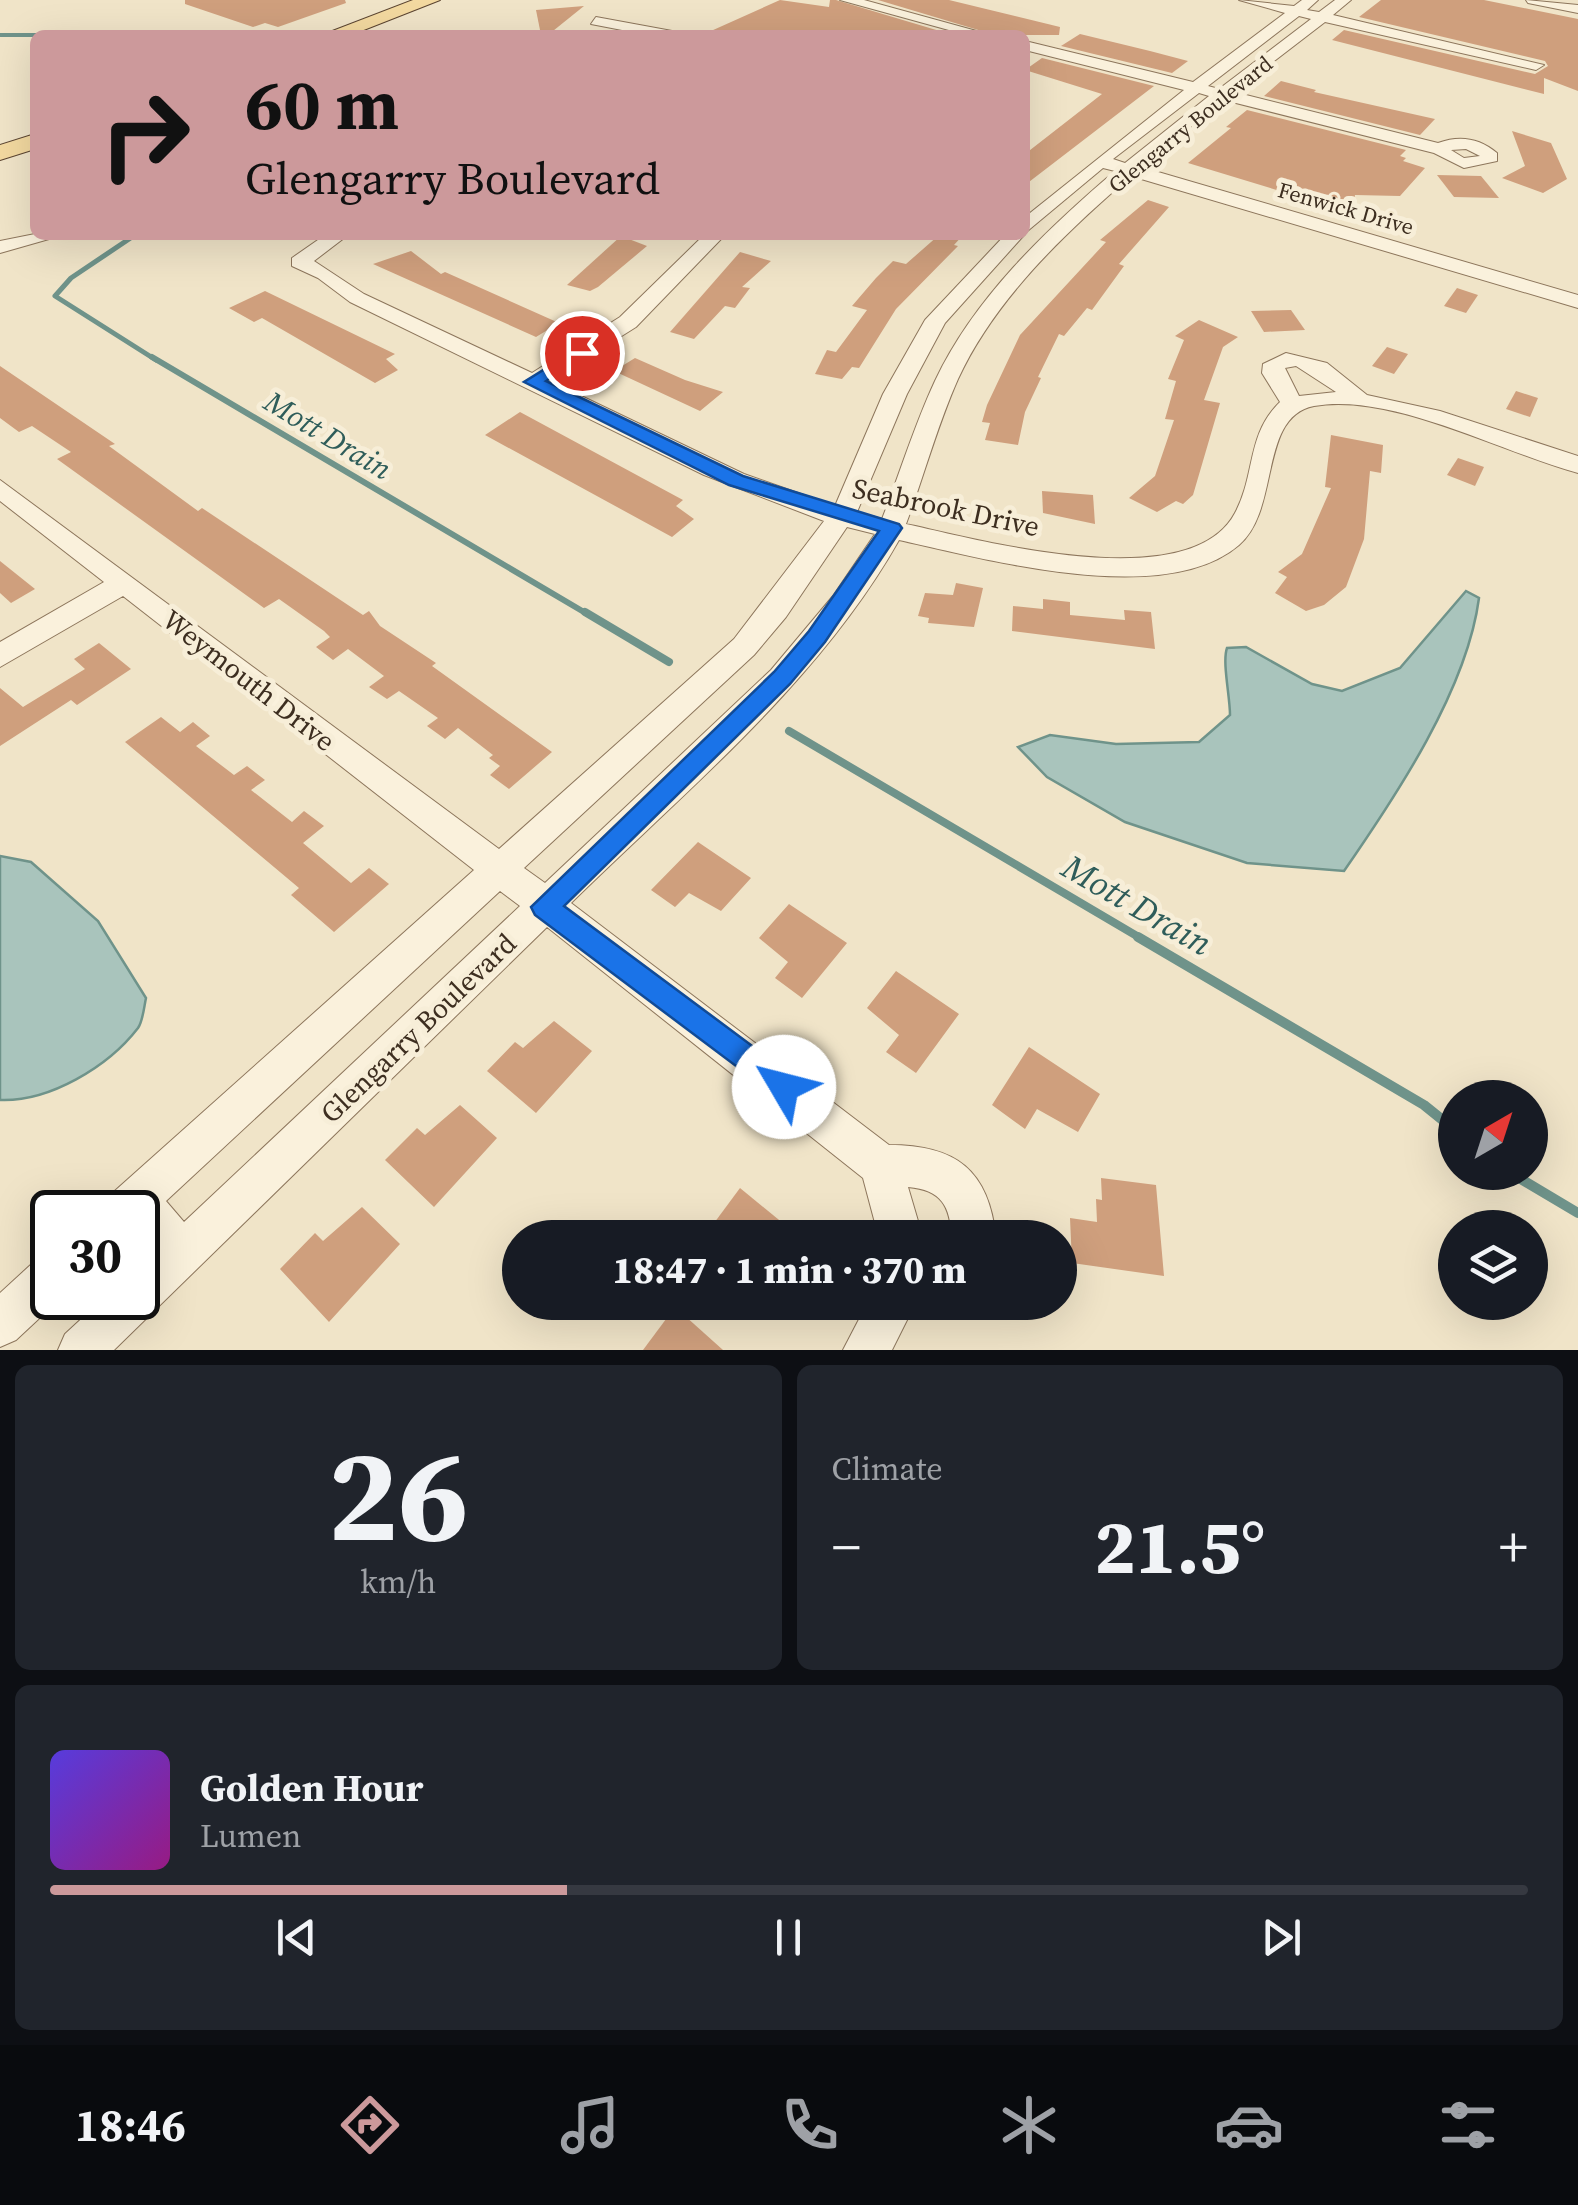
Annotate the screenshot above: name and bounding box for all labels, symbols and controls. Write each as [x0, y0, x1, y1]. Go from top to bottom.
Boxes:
street label: Glengarry Boulevard [1102, 48, 1279, 199]
text: 60 m [245, 56, 399, 152]
icon: right [80, 70, 210, 200]
text: Glengarry Boulevard [245, 147, 660, 209]
street label: Fenwick Drive [1275, 174, 1417, 242]
pin [540, 311, 625, 396]
icon: arrive [555, 326, 610, 381]
water label: Mott Drain [256, 380, 399, 489]
street label: Seabrook Drive [849, 469, 1043, 545]
street label: Weymouth Drive [155, 600, 343, 760]
water label: Mott Drain [1053, 842, 1221, 967]
street label: Glengarry Boulevard [312, 925, 524, 1131]
position arrow [732, 1035, 836, 1139]
north arrow [1438, 1080, 1548, 1190]
map controls [1438, 1080, 1548, 1320]
speed limit sign: 30 [30, 1190, 160, 1320]
button: layers [1438, 1210, 1548, 1320]
text: 18:47 · 1 min · 370 m [612, 1244, 967, 1296]
text: 26 [328, 1405, 469, 1584]
text: Climate [832, 1447, 943, 1491]
text: 21.5° [1094, 1495, 1265, 1598]
text: − [832, 1509, 861, 1584]
text: + [1499, 1509, 1528, 1584]
text: km/h [360, 1560, 436, 1604]
text: Golden Hour [200, 1762, 423, 1814]
text: Lumen [200, 1814, 302, 1858]
icon: previous [269, 1910, 324, 1965]
icon: pause [761, 1910, 816, 1965]
icon: next [1254, 1910, 1309, 1965]
icon: directions [335, 2090, 405, 2160]
icon: music [555, 2090, 625, 2160]
icon: phone [775, 2090, 845, 2160]
icon: climate [994, 2090, 1064, 2160]
icon: car [1214, 2090, 1284, 2160]
icon: filters [1433, 2090, 1503, 2160]
text: 18:46 [75, 2094, 186, 2156]

